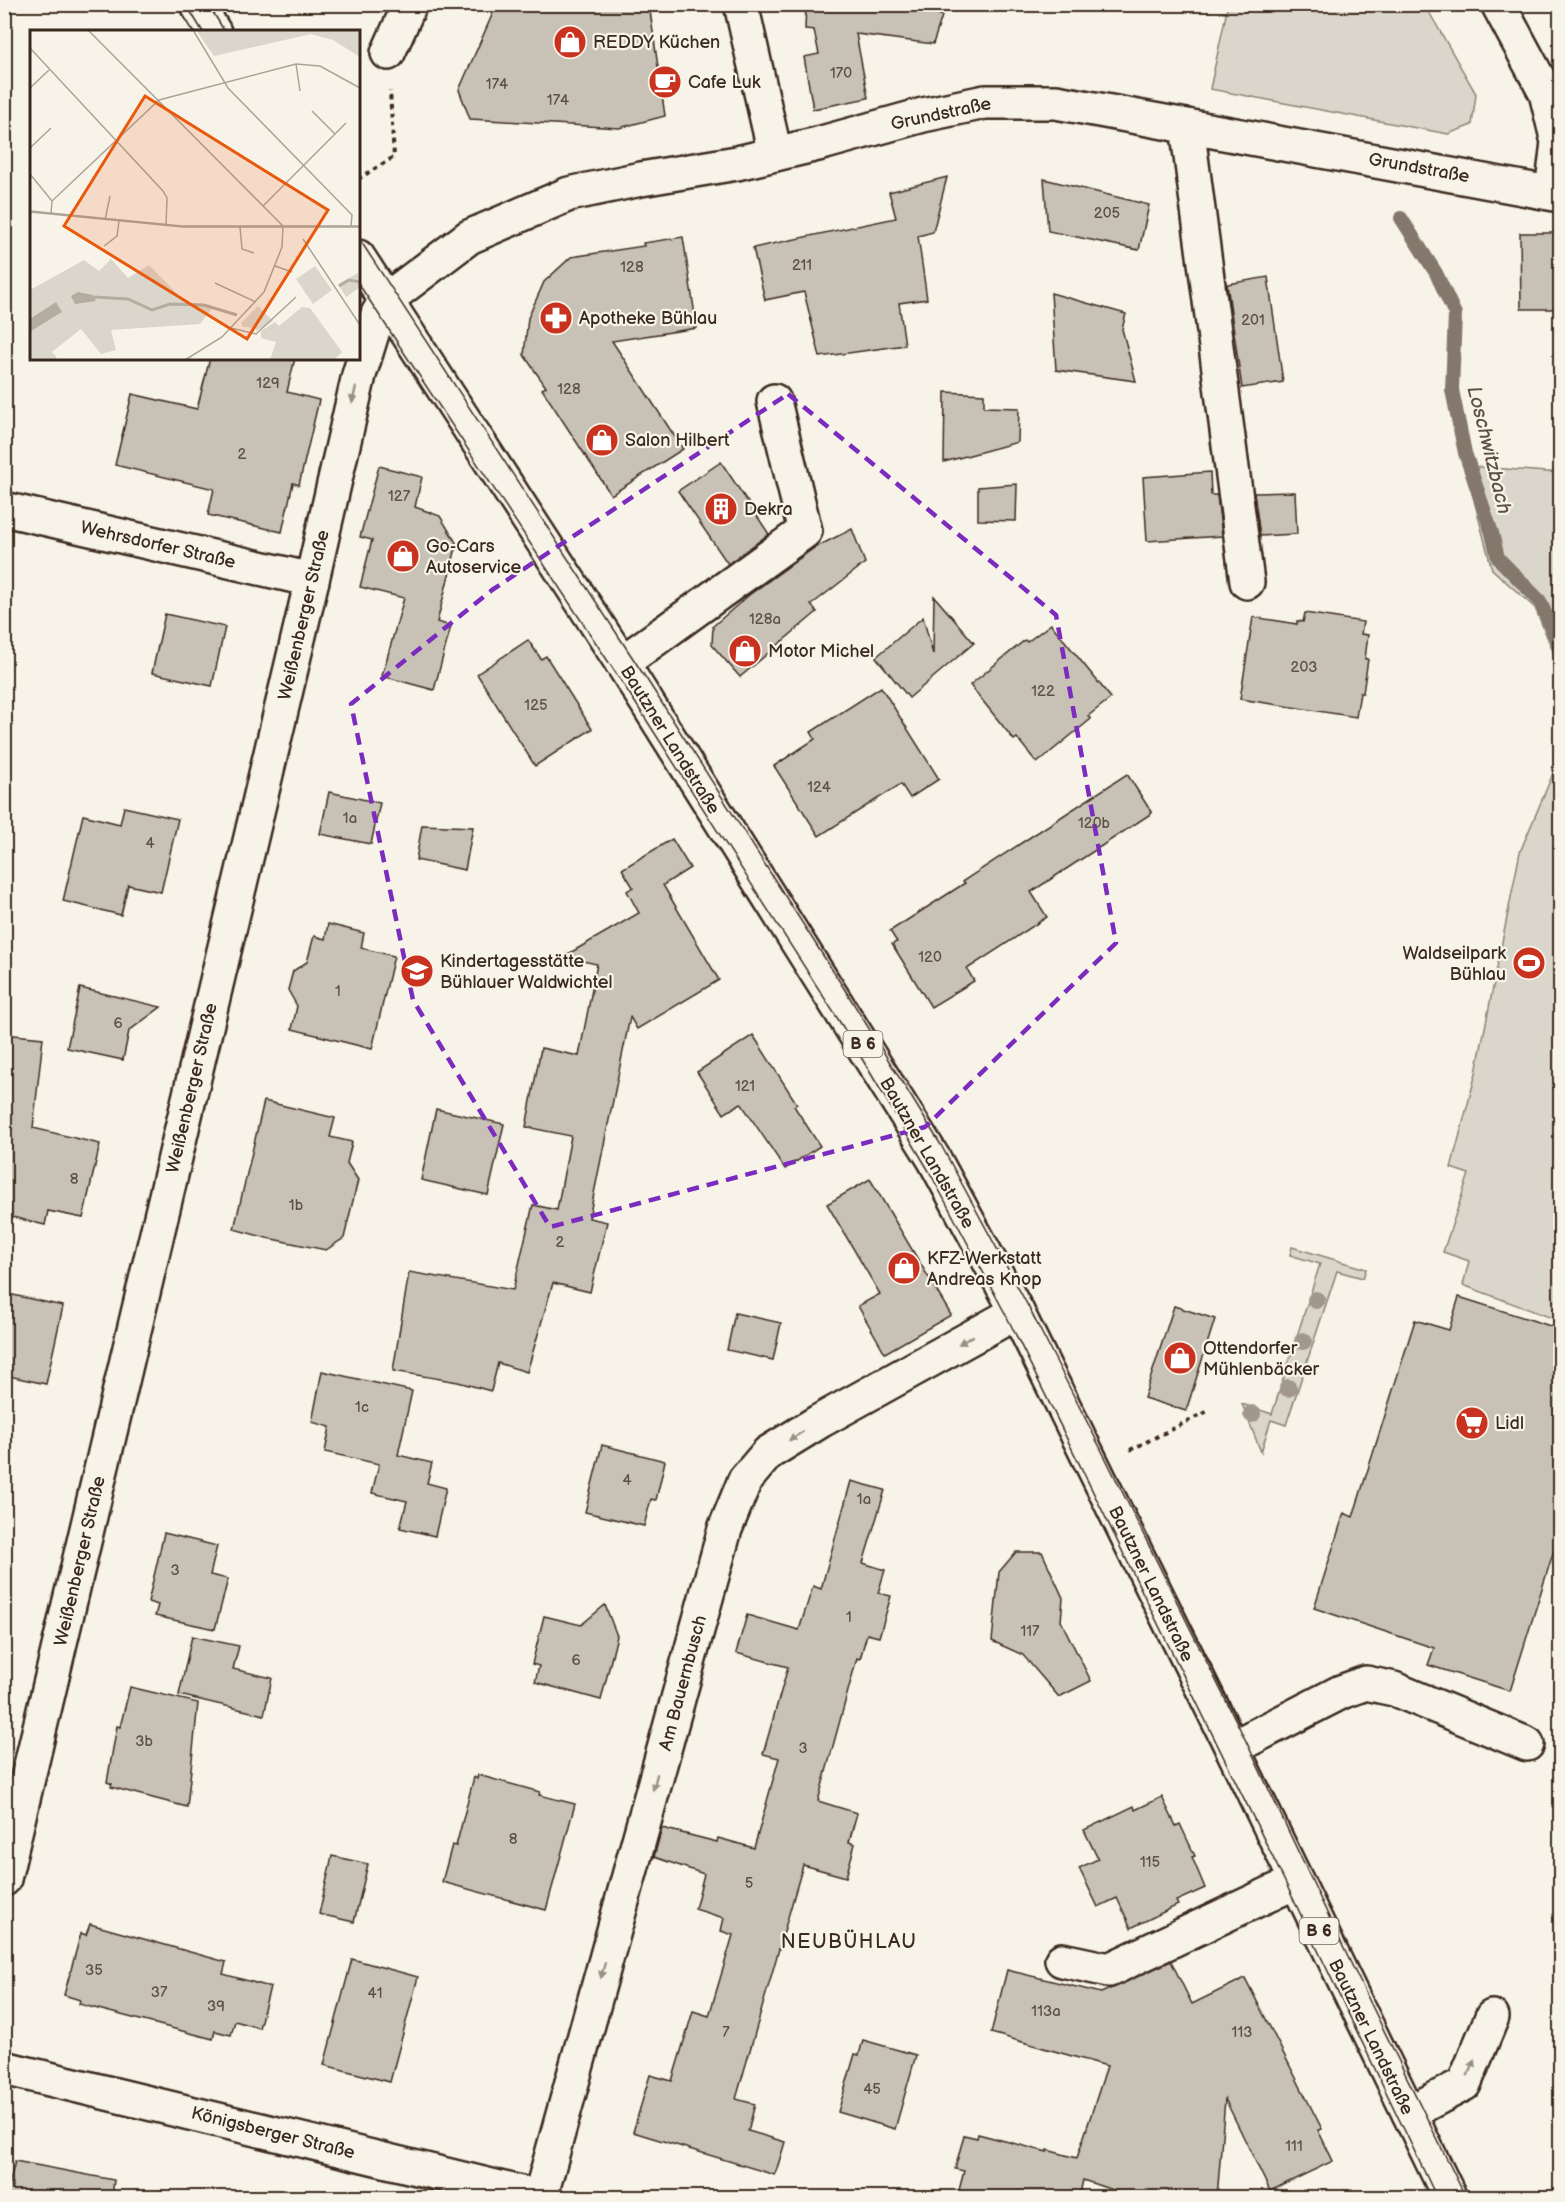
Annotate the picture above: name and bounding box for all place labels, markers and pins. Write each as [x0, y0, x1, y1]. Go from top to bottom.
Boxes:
shop icon: REDDY Küchen [552, 24, 588, 60]
place label: REDDY Küchen [593, 32, 720, 53]
cafe icon: Cafe Luk [647, 64, 683, 100]
place label: Cafe Luk [688, 72, 761, 93]
pharmacy icon: Apotheke Bühlau [538, 300, 574, 336]
place label: Apotheke Bühlau [579, 308, 717, 329]
shop icon: Salon Hilbert [584, 422, 620, 458]
place label: Salon Hilbert [625, 430, 730, 451]
building icon: Dekra [703, 491, 739, 527]
place label: Dekra [744, 499, 793, 520]
place label: Go-Cars Autoservice [426, 536, 522, 578]
shop icon: Go-Cars Autoservice [385, 538, 421, 574]
shop icon: Motor Michel [727, 633, 763, 669]
place label: Motor Michel [768, 641, 874, 662]
place label: Waldseilpark Bühlau [1402, 943, 1506, 985]
sports icon: Waldseilpark Bühlau [1511, 945, 1547, 981]
place label: Kindertagesstätte Bühlauer Waldwichtel [440, 951, 612, 993]
school or university icon: Kindertagesstätte Bühlauer Waldwichtel [399, 953, 435, 989]
place label: KFZ-Werkstatt Andreas Knop [927, 1248, 1042, 1290]
shop icon: KFZ-Werkstatt Andreas Knop [886, 1250, 922, 1286]
place label: Ottendorfer Mühlenbäcker [1203, 1338, 1320, 1380]
shop icon: Ottendorfer Mühlenbäcker [1162, 1340, 1198, 1376]
supermarket icon: Lidl [1454, 1405, 1490, 1441]
place label: Lidl [1495, 1413, 1524, 1434]

